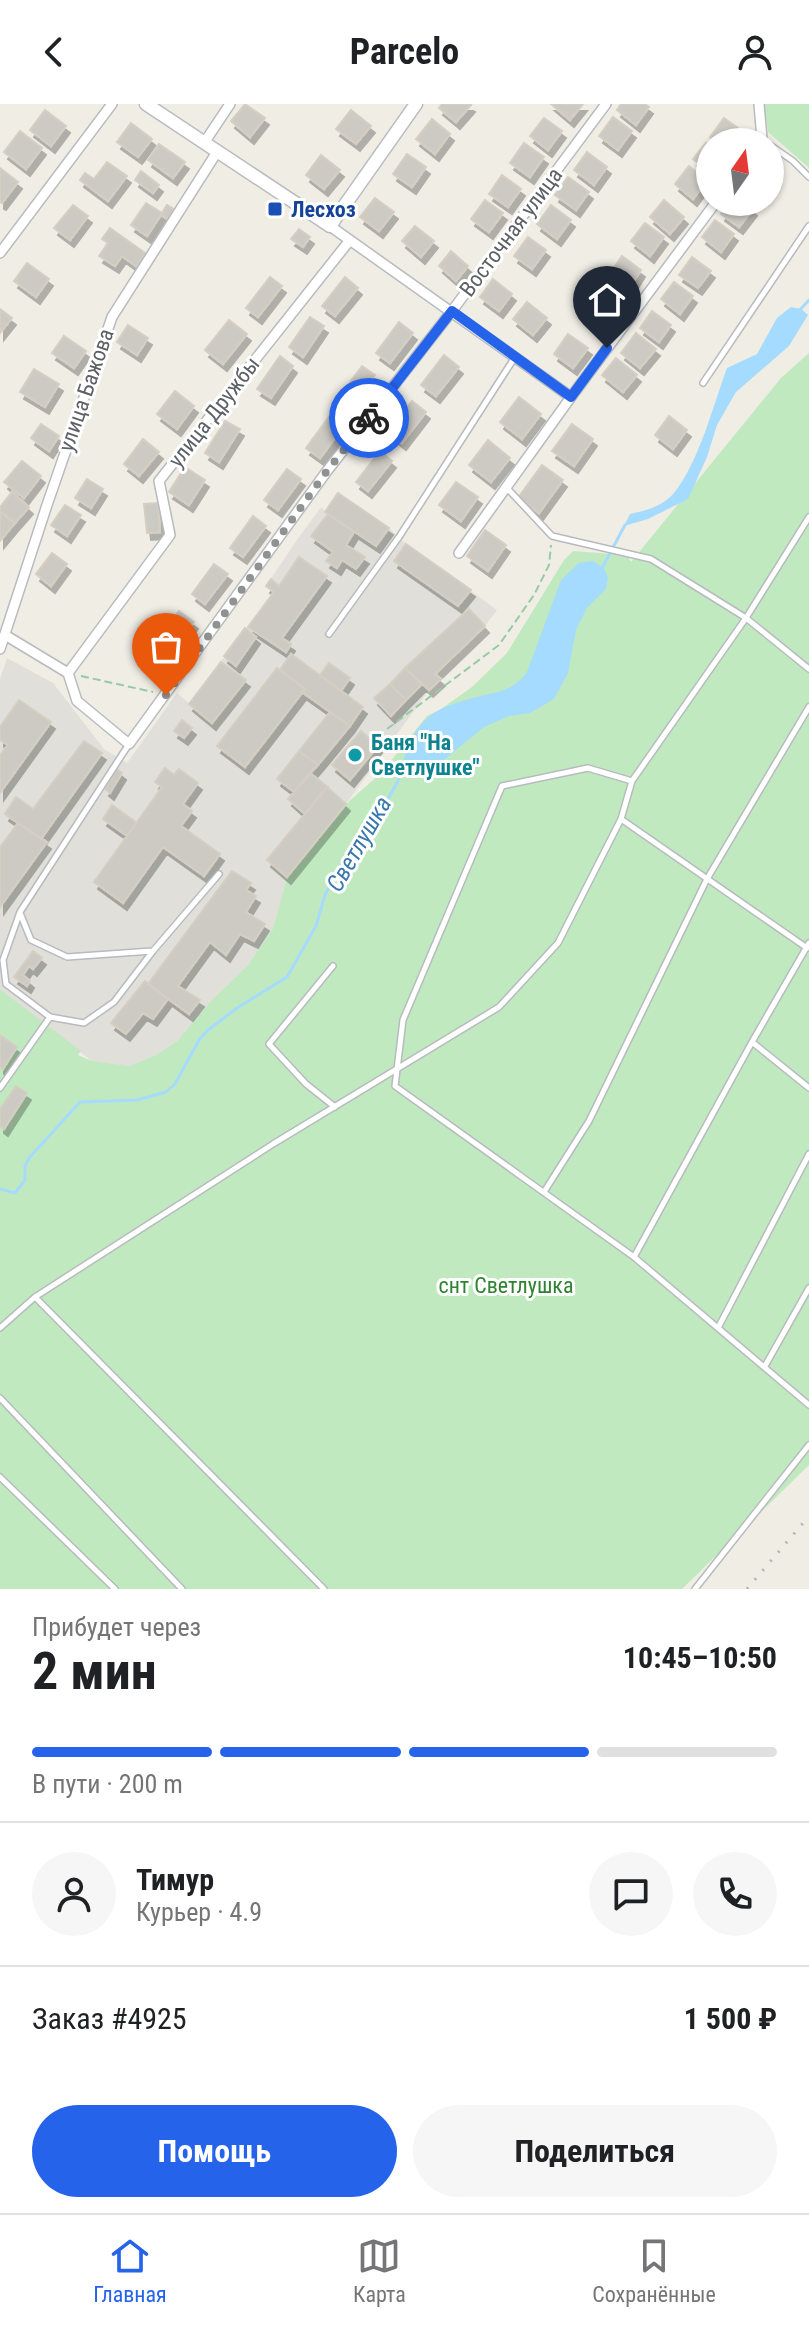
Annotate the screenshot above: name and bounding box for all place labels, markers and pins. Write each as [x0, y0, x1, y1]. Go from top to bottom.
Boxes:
place label: Лесхоз [291, 197, 356, 222]
marker: Лесхоз [266, 200, 284, 218]
pin [573, 266, 641, 348]
pin [132, 613, 200, 695]
place label: Баня "На Светлушке" [371, 730, 479, 780]
marker: Баня "На Светлушке" [346, 746, 364, 764]

